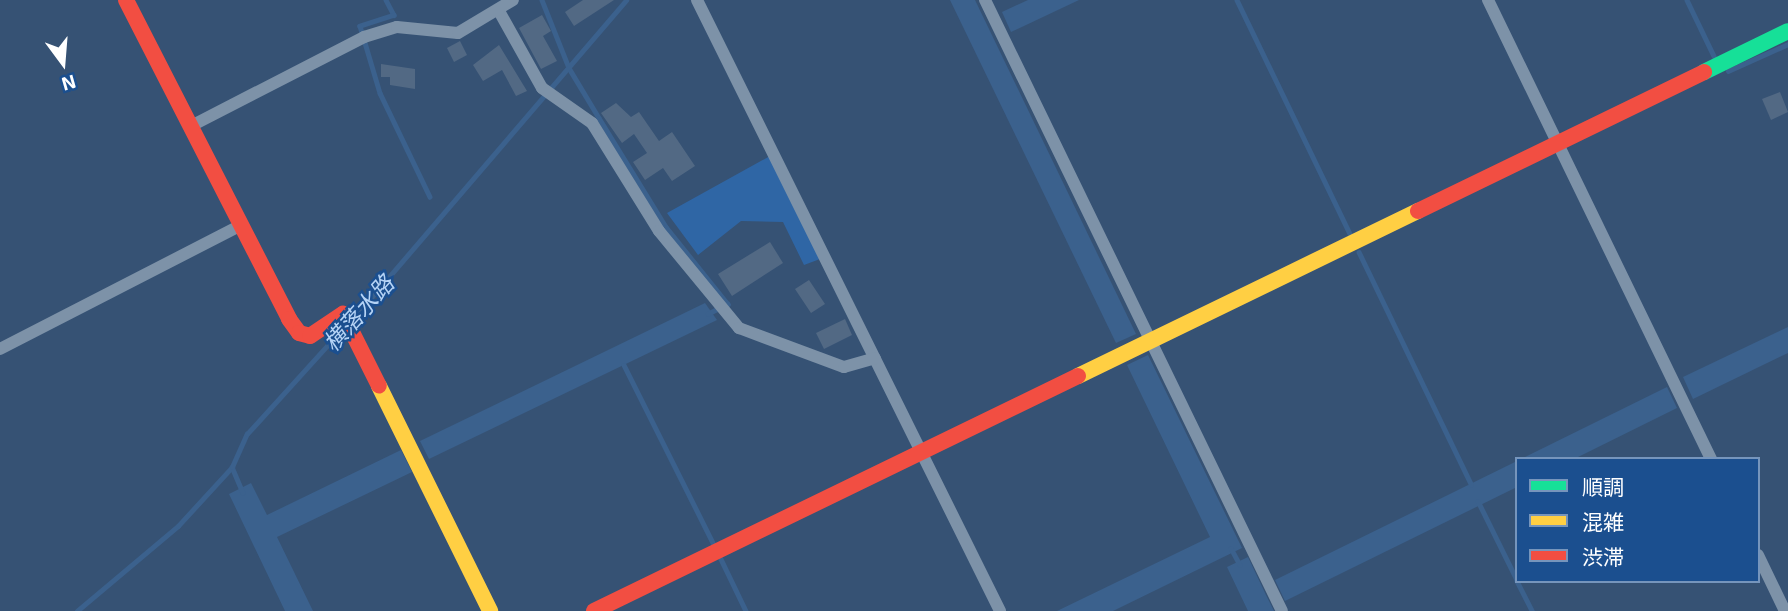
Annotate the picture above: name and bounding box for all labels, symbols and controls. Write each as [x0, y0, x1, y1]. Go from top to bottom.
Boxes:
north arrow [28, 28, 98, 98]
text: N [59, 71, 79, 97]
water label: 横落水路 [317, 270, 399, 356]
legend [1515, 457, 1760, 583]
text: 順調 [1582, 474, 1624, 499]
text: 混雑 [1582, 509, 1624, 534]
text: 渋滞 [1582, 544, 1624, 569]

